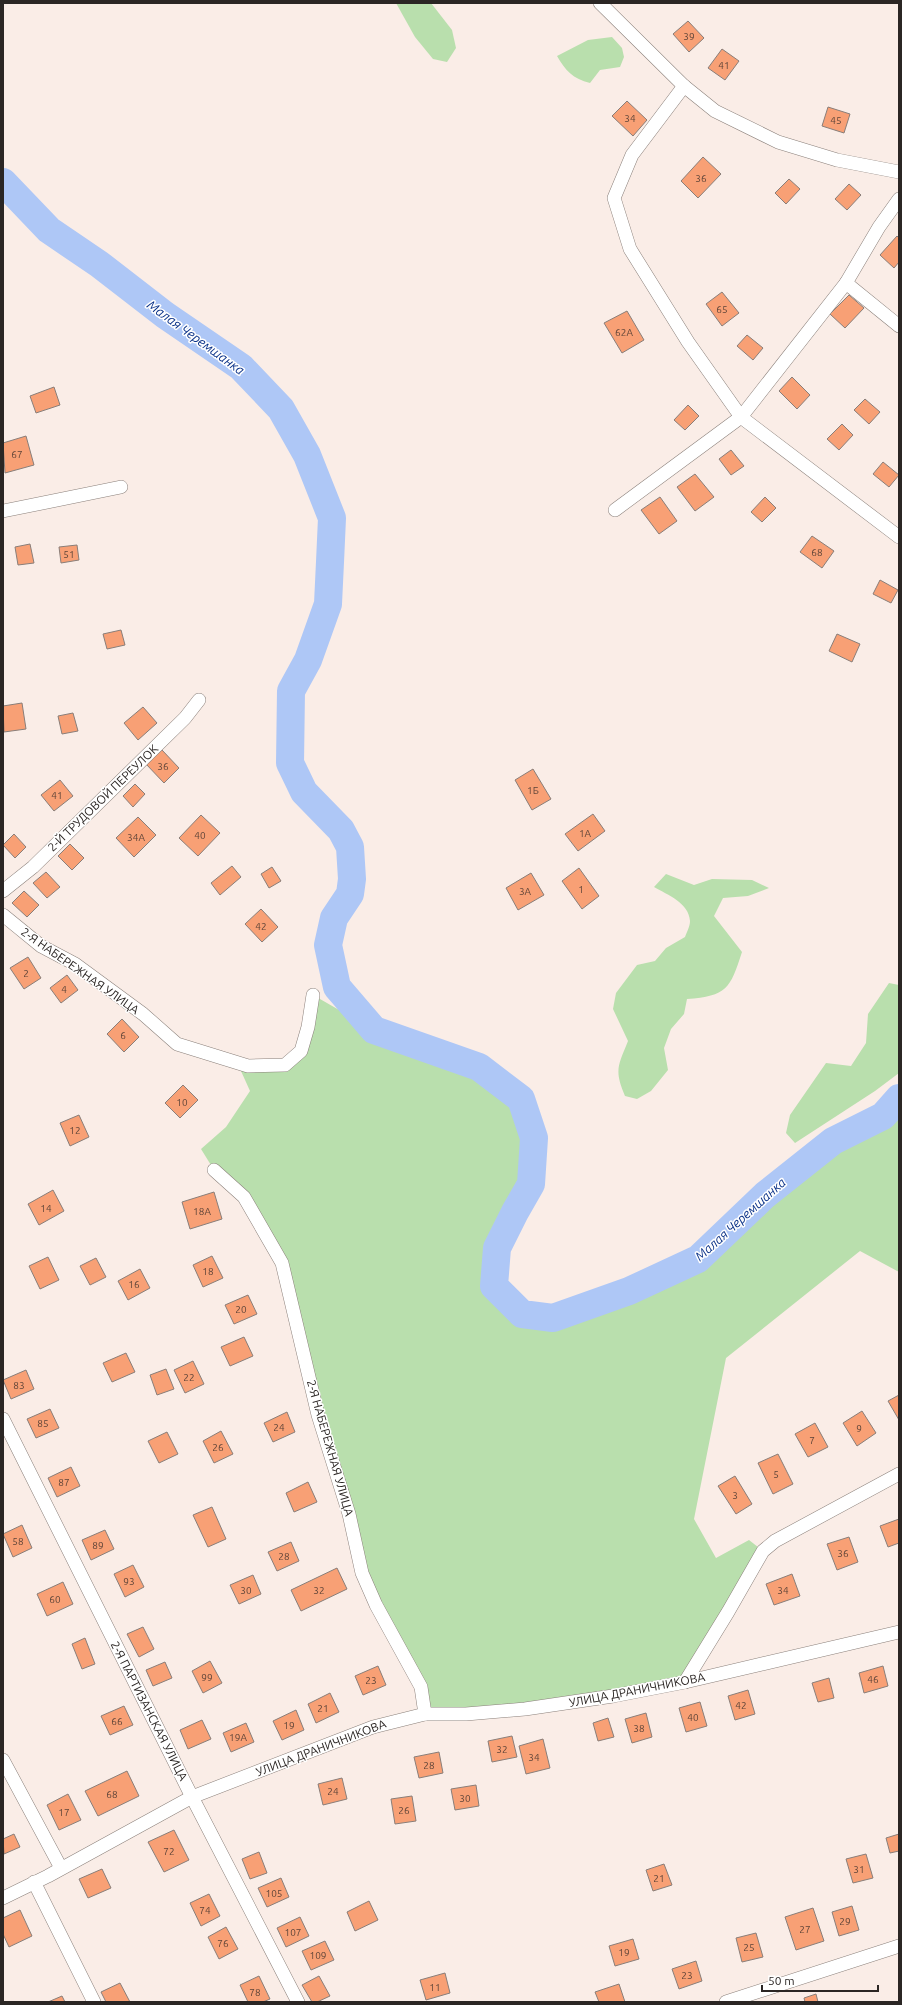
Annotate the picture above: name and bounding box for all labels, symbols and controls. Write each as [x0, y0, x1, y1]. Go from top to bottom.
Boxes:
house number: 39 [683, 31, 695, 42]
house number: 41 [718, 60, 730, 71]
house number: 34 [624, 113, 636, 124]
house number: 45 [830, 115, 842, 126]
house number: 36 [695, 173, 707, 184]
water label: Малая Черемшанка [145, 297, 247, 377]
house number: 65 [716, 304, 728, 315]
house number: 62А [615, 327, 633, 338]
house number: 67 [11, 449, 23, 460]
house number: 68 [811, 547, 823, 558]
house number: 51 [63, 549, 75, 560]
street label: 2-Й ТРУДОВОЙ ПЕРЕУЛОК [45, 741, 161, 854]
house number: 36 [157, 761, 169, 772]
house number: 1Б [527, 785, 539, 796]
house number: 41 [51, 790, 63, 801]
house number: 1А [579, 828, 592, 839]
house number: 40 [194, 830, 206, 841]
house number: 34А [127, 832, 145, 843]
house number: 1 [578, 884, 584, 895]
house number: 3А [519, 886, 532, 897]
house number: 42 [255, 921, 267, 932]
street label: 2-Я НАБЕРЕЖНАЯ УЛИЦА [18, 925, 142, 1017]
house number: 2 [23, 967, 29, 979]
house number: 4 [61, 984, 67, 995]
house number: 6 [120, 1030, 126, 1041]
house number: 10 [176, 1097, 188, 1108]
house number: 12 [69, 1125, 81, 1136]
water label: Малая Черемшанка [692, 1175, 788, 1263]
house number: 14 [40, 1203, 52, 1214]
house number: 18А [193, 1206, 211, 1217]
house number: 18 [202, 1266, 214, 1277]
house number: 16 [128, 1279, 140, 1290]
house number: 20 [235, 1304, 247, 1315]
house number: 22 [183, 1372, 195, 1383]
street label: 2-Я НАБЕРЕЖНАЯ УЛИЦА [305, 1378, 356, 1518]
house number: 83 [13, 1380, 25, 1391]
house number: 85 [37, 1418, 49, 1429]
house number: 24 [273, 1422, 285, 1433]
house number: 9 [856, 1423, 862, 1434]
house number: 7 [809, 1435, 815, 1446]
house number: 26 [212, 1442, 224, 1453]
house number: 5 [773, 1469, 779, 1480]
house number: 87 [58, 1477, 70, 1488]
house number: 3 [732, 1490, 738, 1501]
house number: 58 [12, 1536, 24, 1547]
house number: 89 [92, 1540, 104, 1551]
house number: 36 [837, 1548, 849, 1559]
house number: 28 [278, 1551, 290, 1562]
house number: 93 [123, 1576, 135, 1587]
house number: 30 [240, 1585, 252, 1596]
house number: 32 [313, 1585, 325, 1596]
house number: 34 [777, 1585, 789, 1596]
house number: 60 [49, 1594, 61, 1605]
street label: 2-Я ПАРТИЗАНСКАЯ УЛИЦА [109, 1639, 190, 1783]
street label: УЛИЦА ДРАНИЧНИКОВА [568, 1670, 706, 1709]
house number: 99 [201, 1672, 213, 1683]
house number: 46 [867, 1674, 879, 1685]
house number: 23 [365, 1675, 377, 1686]
house number: 42 [735, 1700, 747, 1711]
house number: 21 [317, 1703, 329, 1714]
house number: 40 [687, 1712, 699, 1723]
house number: 66 [111, 1716, 123, 1727]
street label: УЛИЦА ДРАНИЧНИКОВА [254, 1717, 388, 1778]
house number: 19 [283, 1720, 295, 1731]
house number: 38 [633, 1723, 645, 1734]
house number: 19А [229, 1732, 247, 1743]
house number: 32 [496, 1744, 508, 1755]
house number: 34 [528, 1752, 540, 1763]
house number: 28 [423, 1760, 435, 1771]
house number: 24 [327, 1786, 339, 1797]
house number: 68 [106, 1789, 118, 1800]
house number: 30 [459, 1793, 471, 1804]
house number: 26 [398, 1805, 410, 1816]
house number: 17 [58, 1807, 70, 1818]
house number: 72 [163, 1846, 175, 1857]
house number: 31 [853, 1864, 865, 1875]
house number: 21 [653, 1873, 665, 1884]
house number: 105 [266, 1888, 282, 1899]
house number: 74 [199, 1905, 211, 1916]
house number: 29 [839, 1916, 851, 1927]
house number: 27 [799, 1924, 811, 1935]
house number: 107 [285, 1927, 301, 1938]
house number: 76 [217, 1938, 229, 1949]
house number: 25 [743, 1942, 755, 1953]
house number: 19 [618, 1947, 630, 1958]
house number: 109 [310, 1950, 326, 1961]
scale bar [762, 1967, 878, 1993]
house number: 23 [681, 1970, 693, 1981]
text: 50 m [768, 1974, 795, 1987]
house number: 11 [429, 1982, 441, 1993]
house number: 78 [249, 1987, 261, 1998]

